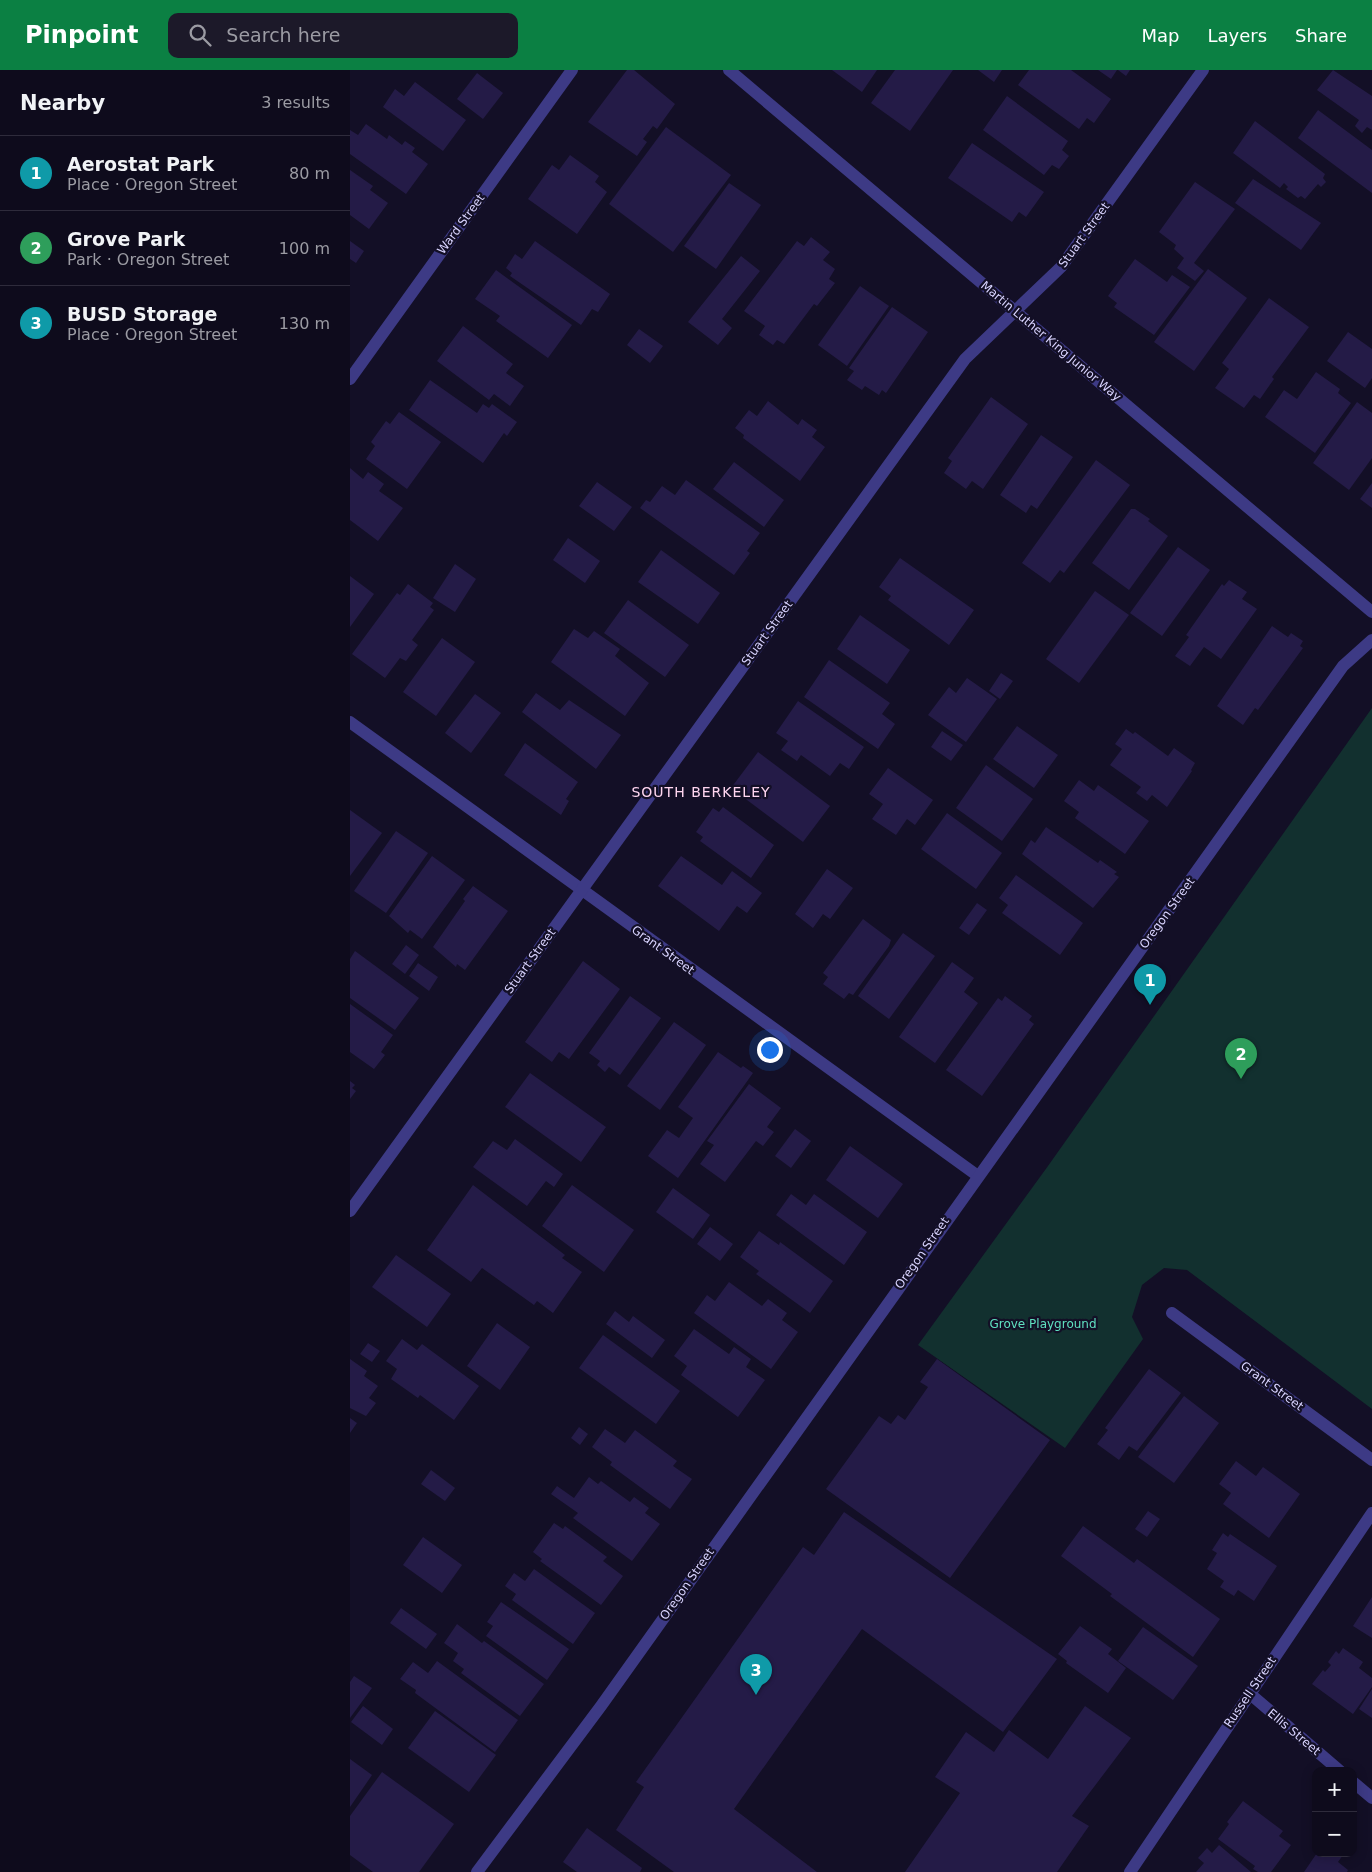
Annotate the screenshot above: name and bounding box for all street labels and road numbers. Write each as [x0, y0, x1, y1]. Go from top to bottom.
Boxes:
street label: Ward Street [434, 191, 488, 257]
street label: Stuart Street [1056, 199, 1113, 270]
street label: Martin Luther King Junior Way [978, 278, 1124, 404]
street label: Stuart Street [739, 597, 796, 668]
street label: Oregon Street [1137, 875, 1198, 951]
street label: Grant Street [629, 923, 697, 978]
street label: Stuart Street [502, 925, 559, 996]
street label: Oregon Street [892, 1214, 952, 1292]
street label: Grant Street [1238, 1359, 1306, 1414]
street label: Oregon Street [657, 1545, 717, 1623]
street label: Russell Street [1221, 1654, 1279, 1730]
street label: Ellis Street [1265, 1706, 1323, 1758]

